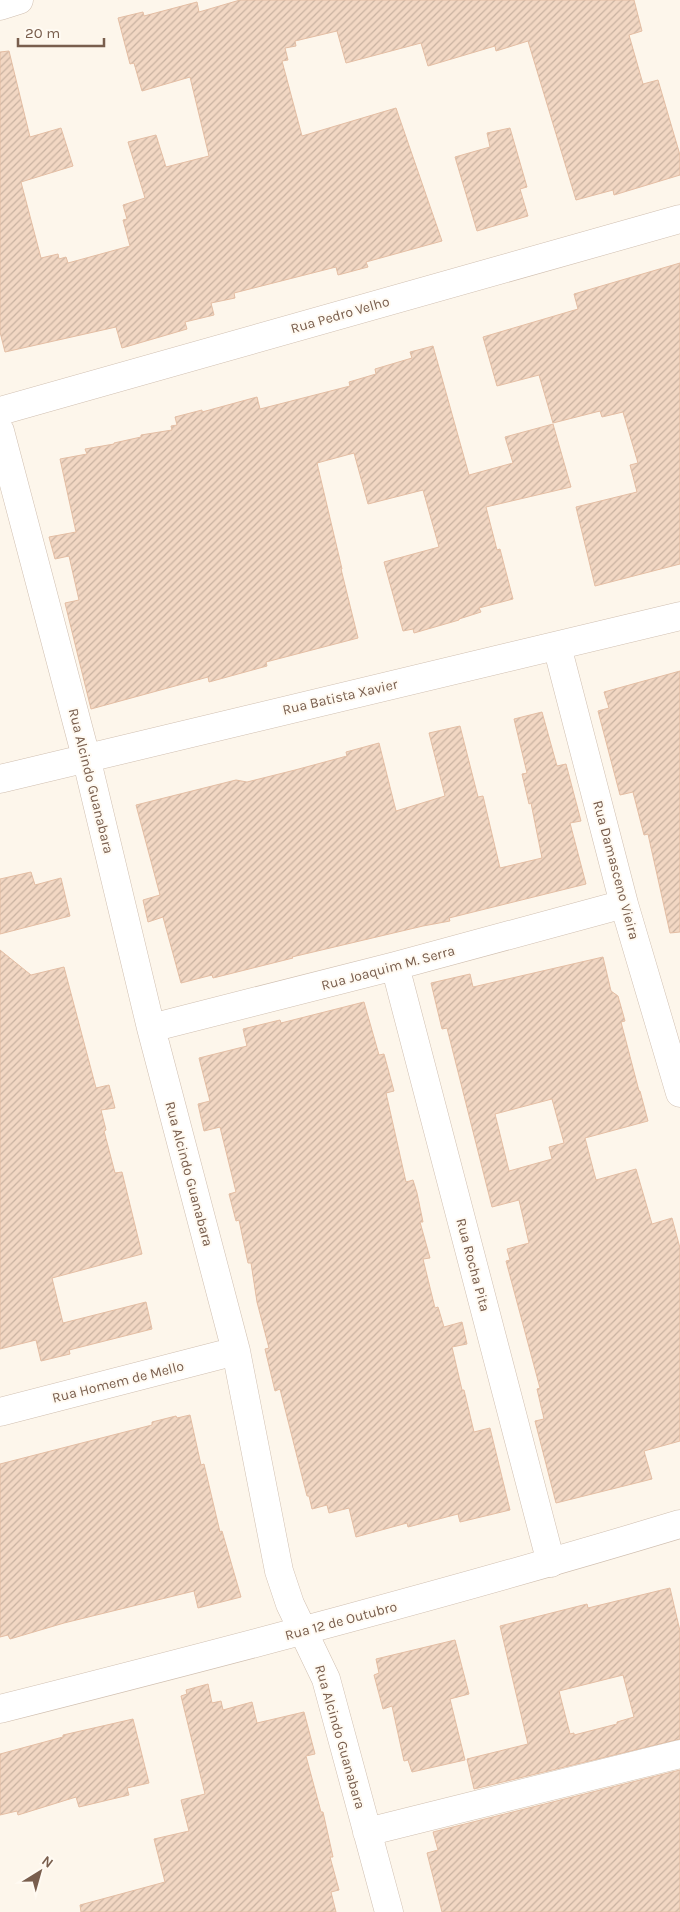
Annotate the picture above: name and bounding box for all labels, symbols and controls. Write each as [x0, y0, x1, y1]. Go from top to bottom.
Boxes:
scale bar [18, 15, 104, 47]
text: 20 m [25, 24, 60, 42]
street label: Rua Pedro Velho [289, 293, 391, 337]
street label: Rua Batista Xavier [281, 675, 400, 719]
street label: Rua Alcindo Guanabara [65, 707, 117, 855]
street label: Rua Damasceno Vieira [589, 799, 643, 941]
street label: Rua Joaquim M. Serra [319, 942, 457, 994]
street label: Rua Alcindo Guanabara [161, 1100, 217, 1248]
street label: Rua Rocha Pita [452, 1216, 494, 1314]
street label: Rua Homem de Mello [50, 1357, 186, 1407]
street label: Rua 12 de Outubro [283, 1598, 399, 1644]
street label: Rua Alcindo Guanabara [311, 1663, 369, 1811]
north arrow [15, 1847, 65, 1897]
text: N [38, 1852, 57, 1872]

